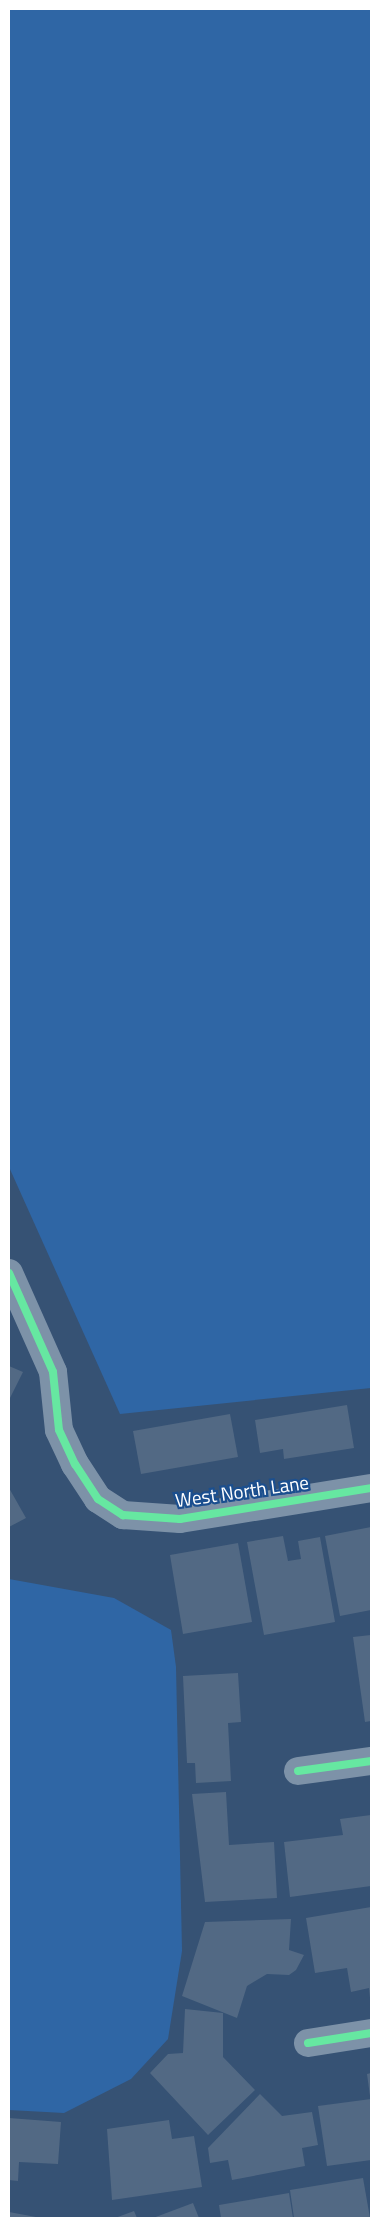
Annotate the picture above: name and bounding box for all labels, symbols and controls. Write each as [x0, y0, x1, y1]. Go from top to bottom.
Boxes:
street label: West North Lane [174, 1470, 310, 1512]

